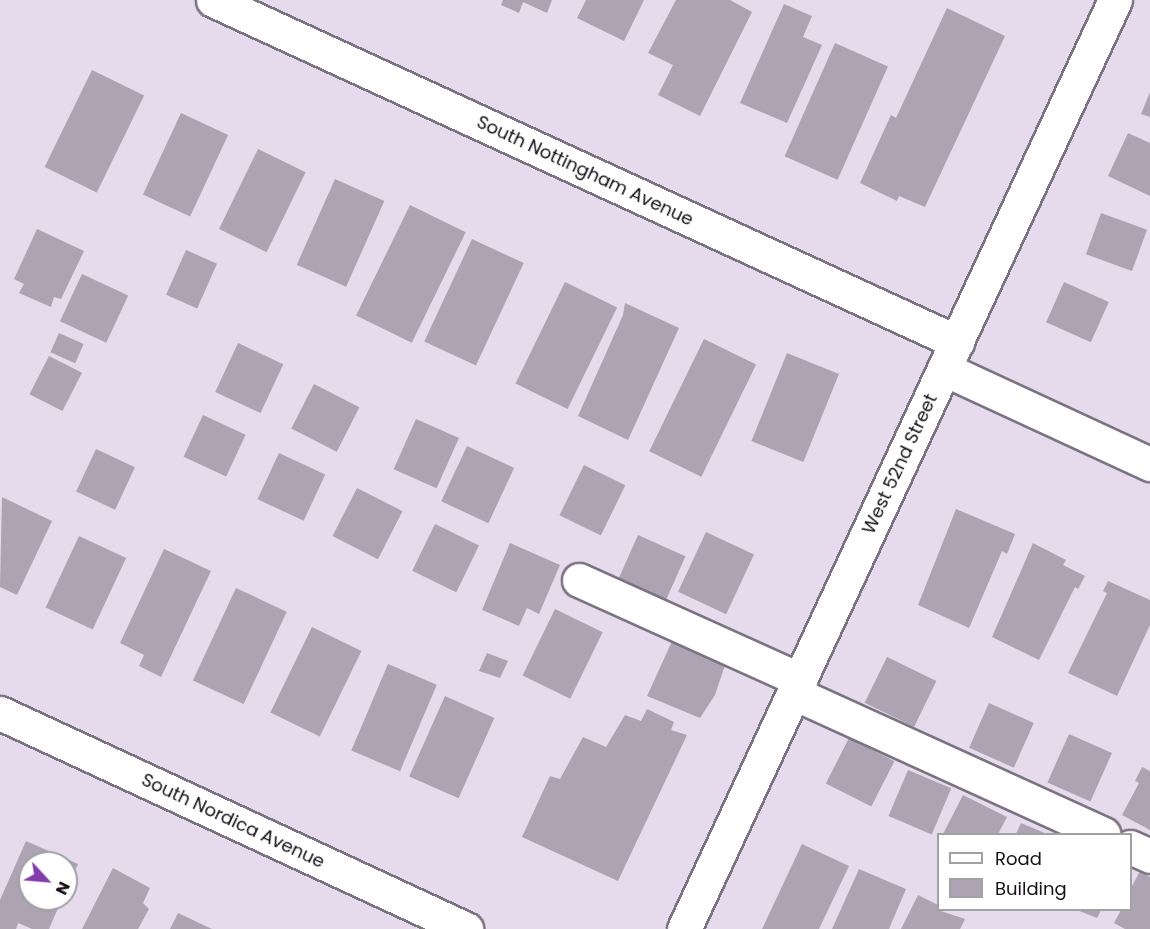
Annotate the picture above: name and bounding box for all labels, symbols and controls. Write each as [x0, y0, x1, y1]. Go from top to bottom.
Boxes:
street label: South Nottingham Avenue [473, 111, 697, 231]
street label: West 52nd Street [858, 390, 942, 538]
street label: South Nordica Avenue [138, 769, 328, 873]
legend [937, 833, 1132, 911]
text: Road [995, 846, 1042, 871]
north arrow [18, 851, 78, 911]
text: Building [995, 876, 1067, 901]
text: N [50, 878, 76, 899]

